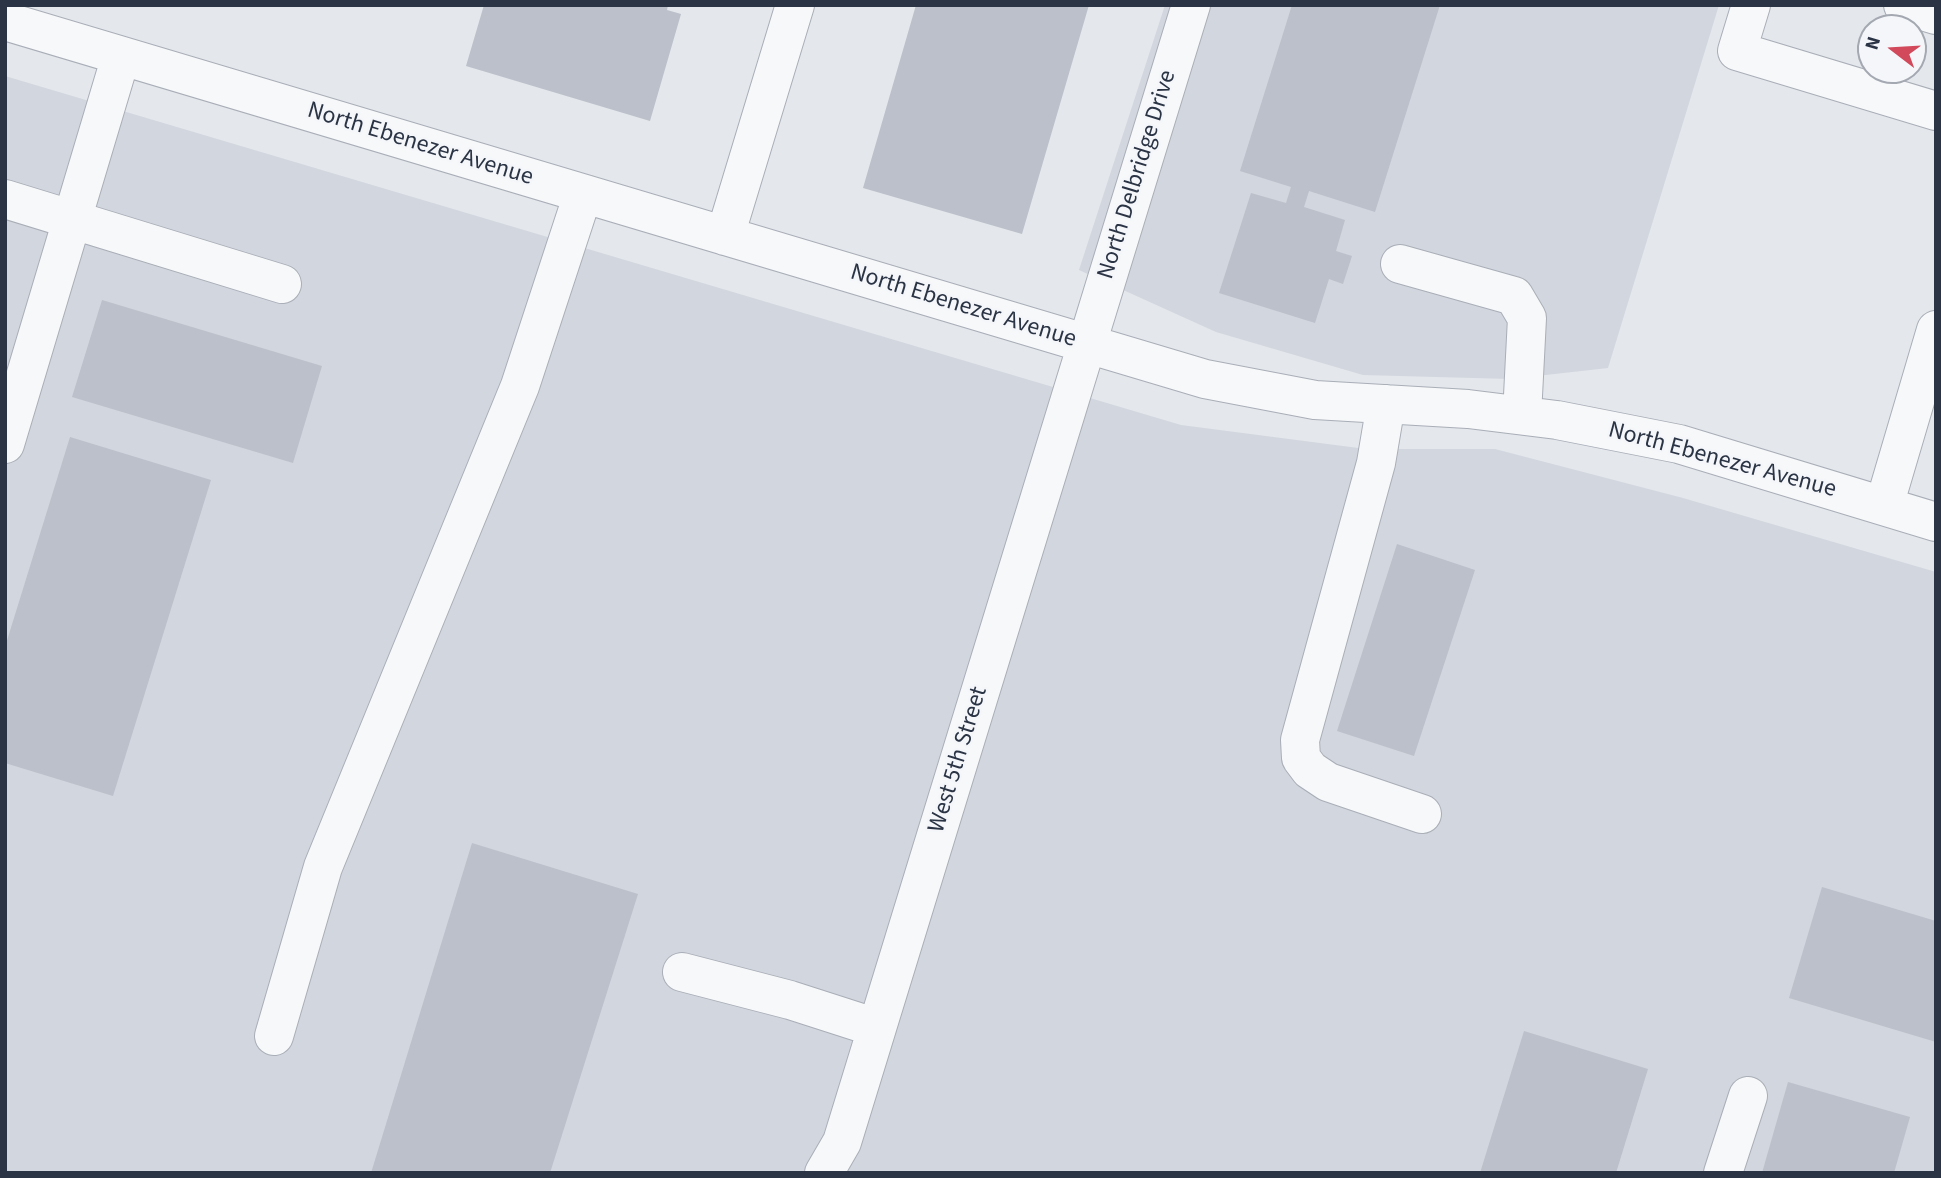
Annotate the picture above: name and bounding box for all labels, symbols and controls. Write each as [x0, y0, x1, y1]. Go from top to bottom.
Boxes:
north arrow [1857, 14, 1927, 84]
text: N [1859, 33, 1888, 53]
street label: North Delbridge Drive [1093, 67, 1183, 283]
street label: North Ebenezer Avenue [304, 97, 536, 193]
street label: North Ebenezer Avenue [847, 259, 1079, 355]
street label: North Ebenezer Avenue [1605, 417, 1839, 505]
street label: West 5th Street [923, 683, 995, 837]

